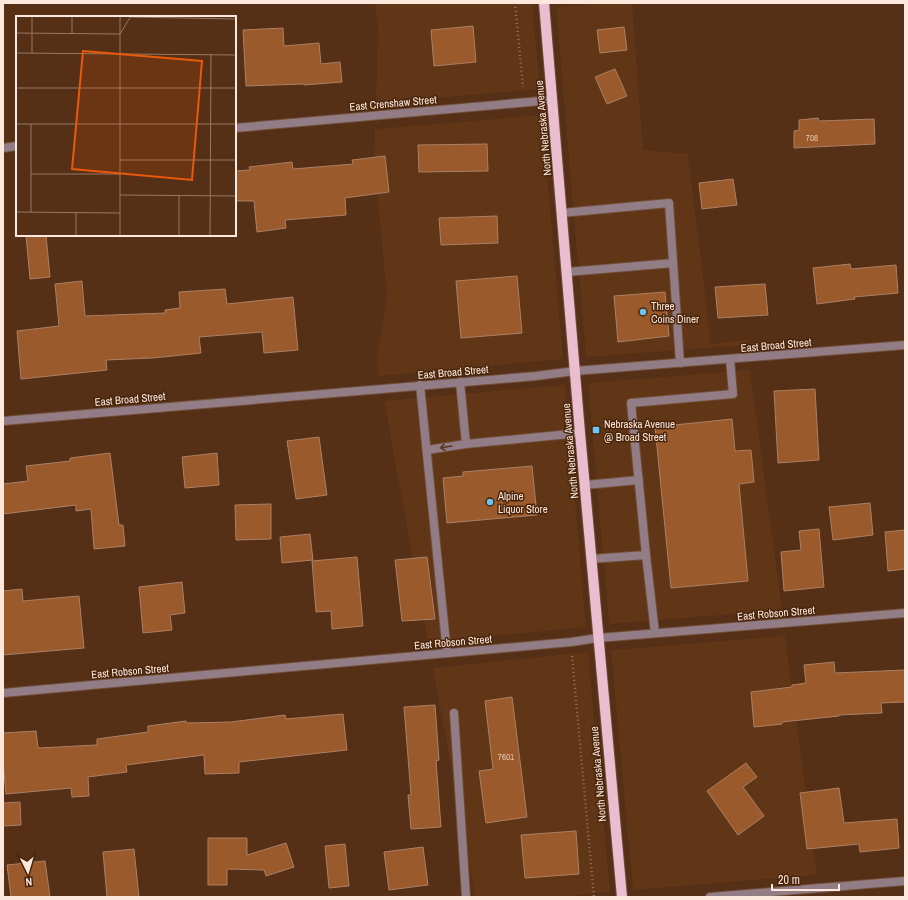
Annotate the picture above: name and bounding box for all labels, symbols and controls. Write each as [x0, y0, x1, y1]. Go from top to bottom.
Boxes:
inset map [16, 16, 236, 236]
street label: North Nebraska Avenue [532, 80, 554, 176]
street label: East Crenshaw Street [349, 92, 438, 114]
house number: 708 [806, 132, 818, 144]
place label: Three Coins Diner [651, 299, 699, 326]
marker: Three Coins Diner [638, 307, 648, 317]
street label: East Broad Street [740, 335, 813, 355]
street label: East Broad Street [417, 362, 490, 382]
street label: East Broad Street [94, 389, 167, 409]
street label: North Nebraska Avenue [559, 403, 581, 499]
place label: Nebraska Avenue @ Broad Street [604, 417, 675, 444]
marker: Nebraska Avenue @ Broad Street [591, 425, 601, 435]
one-way arrow [440, 443, 453, 451]
place label: Alpine Liquor Store [497, 489, 548, 516]
marker: Alpine Liquor Store [485, 497, 495, 507]
street label: East Robson Street [736, 603, 816, 623]
street label: East Robson Street [413, 632, 493, 652]
street label: East Robson Street [90, 661, 170, 681]
street label: North Nebraska Avenue [587, 726, 609, 822]
house number: 7601 [498, 751, 514, 763]
north arrow [8, 852, 48, 892]
scale bar [772, 866, 839, 892]
text: 20 m [778, 872, 800, 888]
text: N [25, 875, 33, 889]

